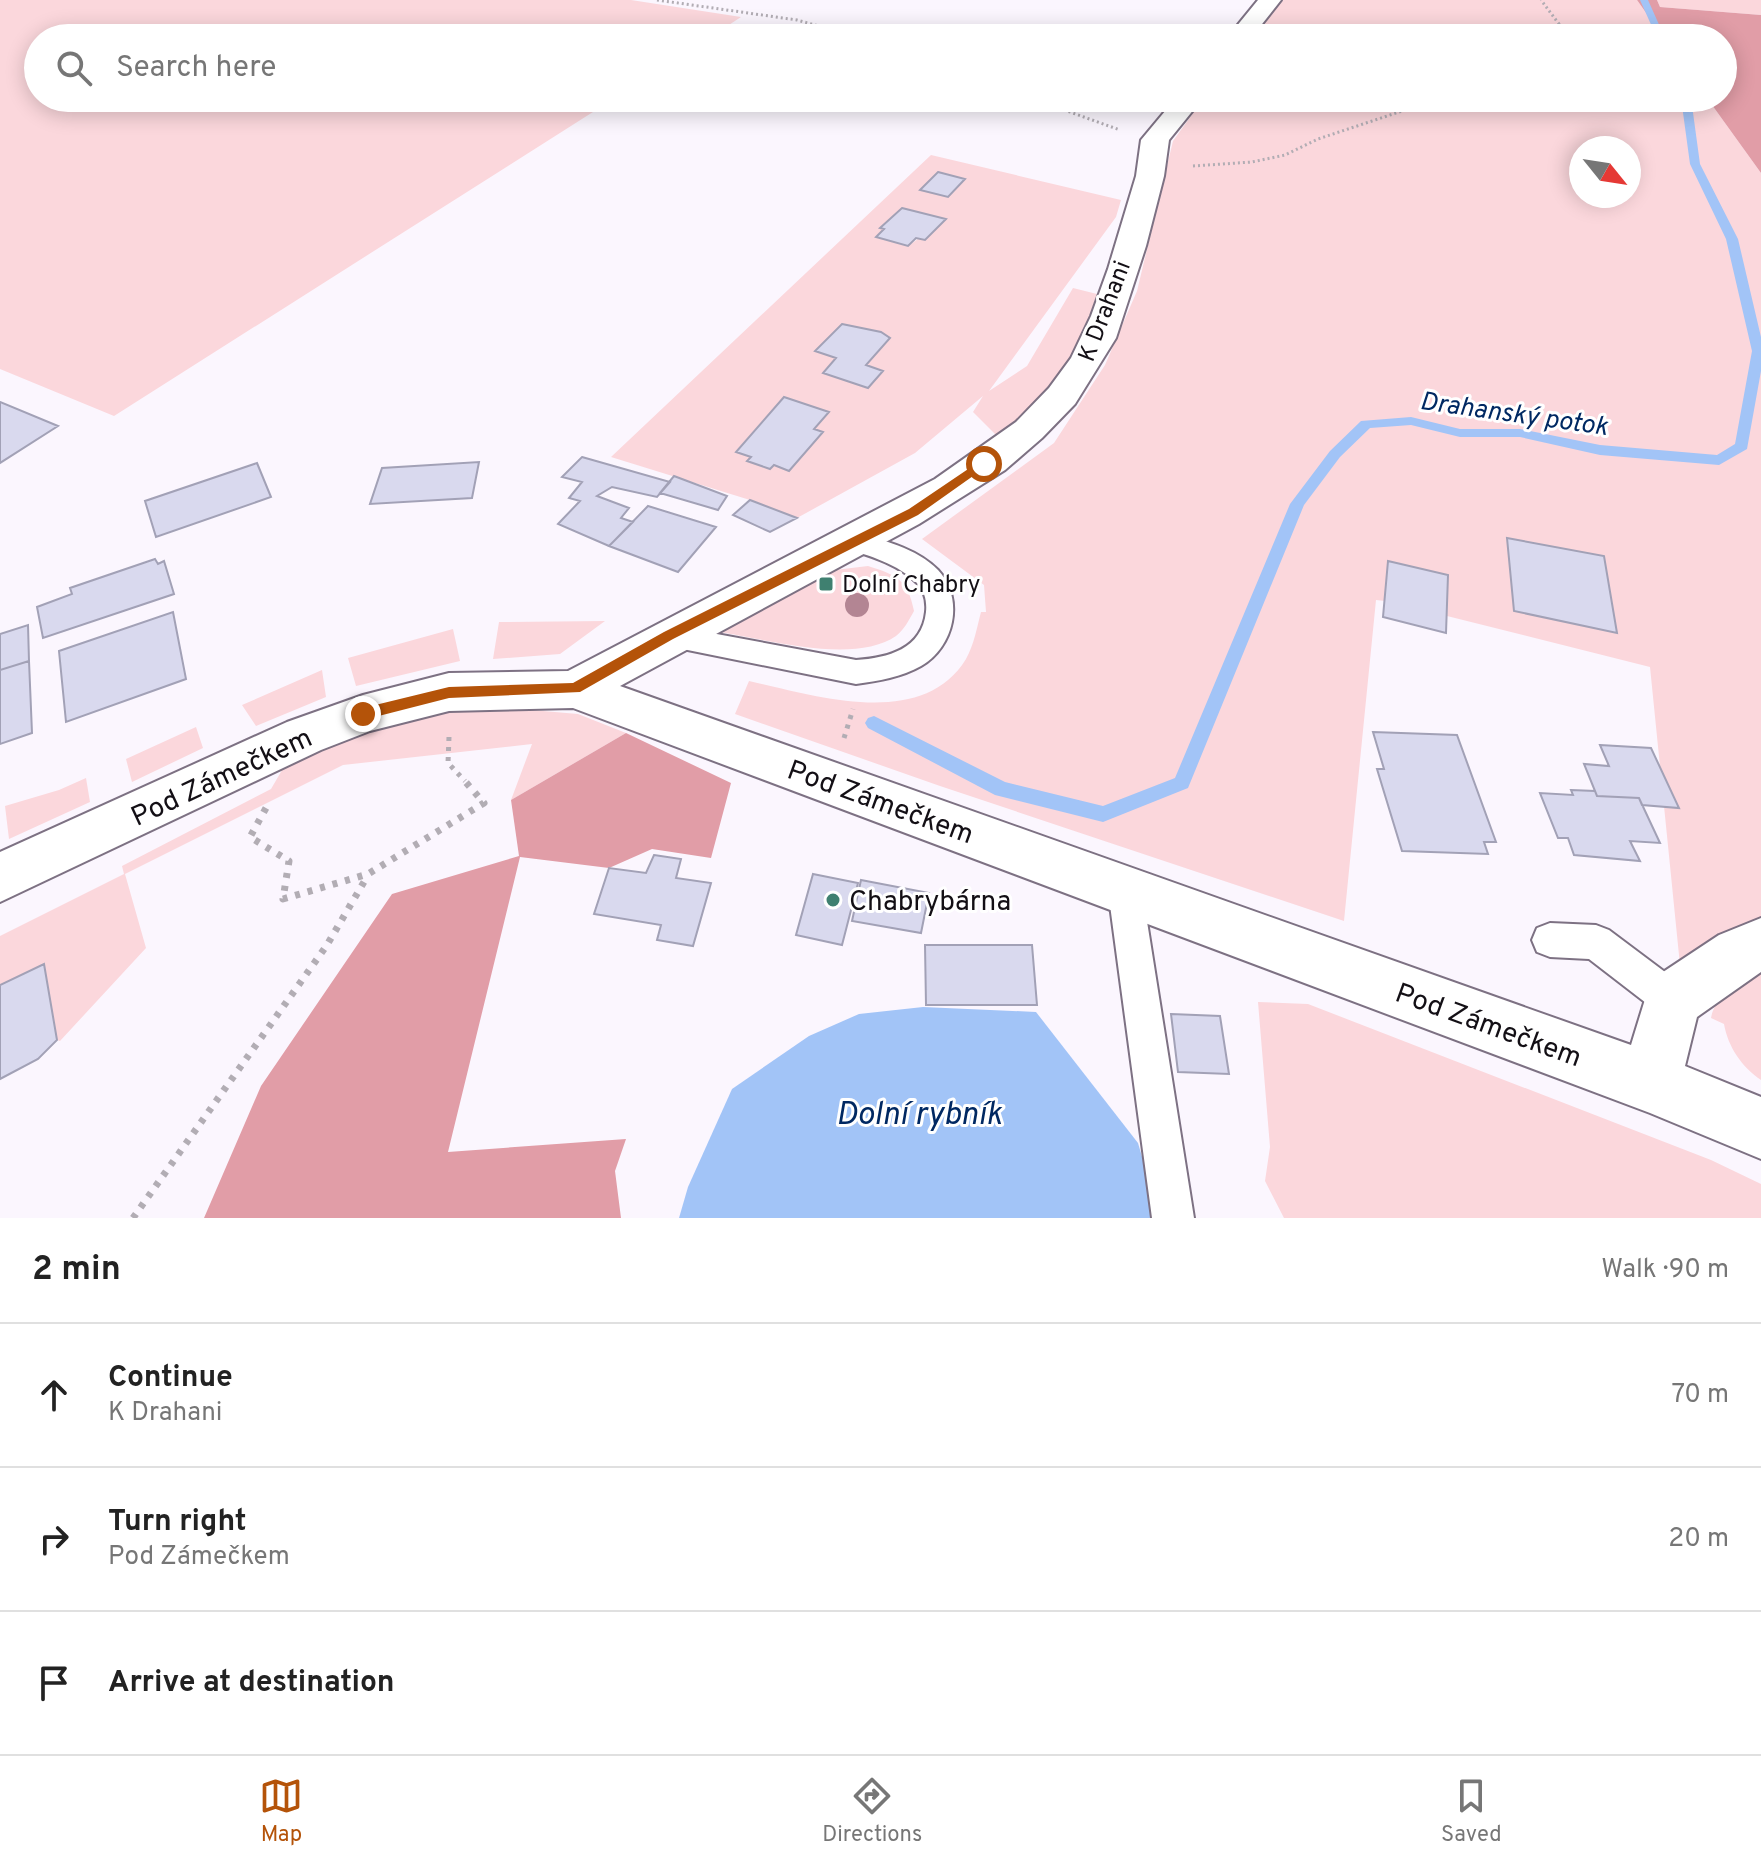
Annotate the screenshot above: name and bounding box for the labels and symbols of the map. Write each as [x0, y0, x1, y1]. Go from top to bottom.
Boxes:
north arrow [1569, 136, 1641, 208]
street label: K Drahani [1073, 257, 1139, 366]
water label: Drahanský potok [1418, 386, 1611, 445]
route start [966, 446, 1002, 482]
place label: Dolní Chabry [842, 571, 980, 601]
marker: Dolní Chabry [817, 575, 835, 593]
route end [345, 696, 381, 732]
street label: Pod Zámečkem [126, 721, 319, 836]
street label: Pod Zámečkem [782, 753, 978, 854]
place label: Chabrybárna [849, 885, 1011, 921]
marker: Chabrybárna [824, 891, 842, 909]
street label: Pod Zámečkem [1390, 976, 1586, 1077]
water label: Dolní rybník [836, 1096, 1003, 1136]

